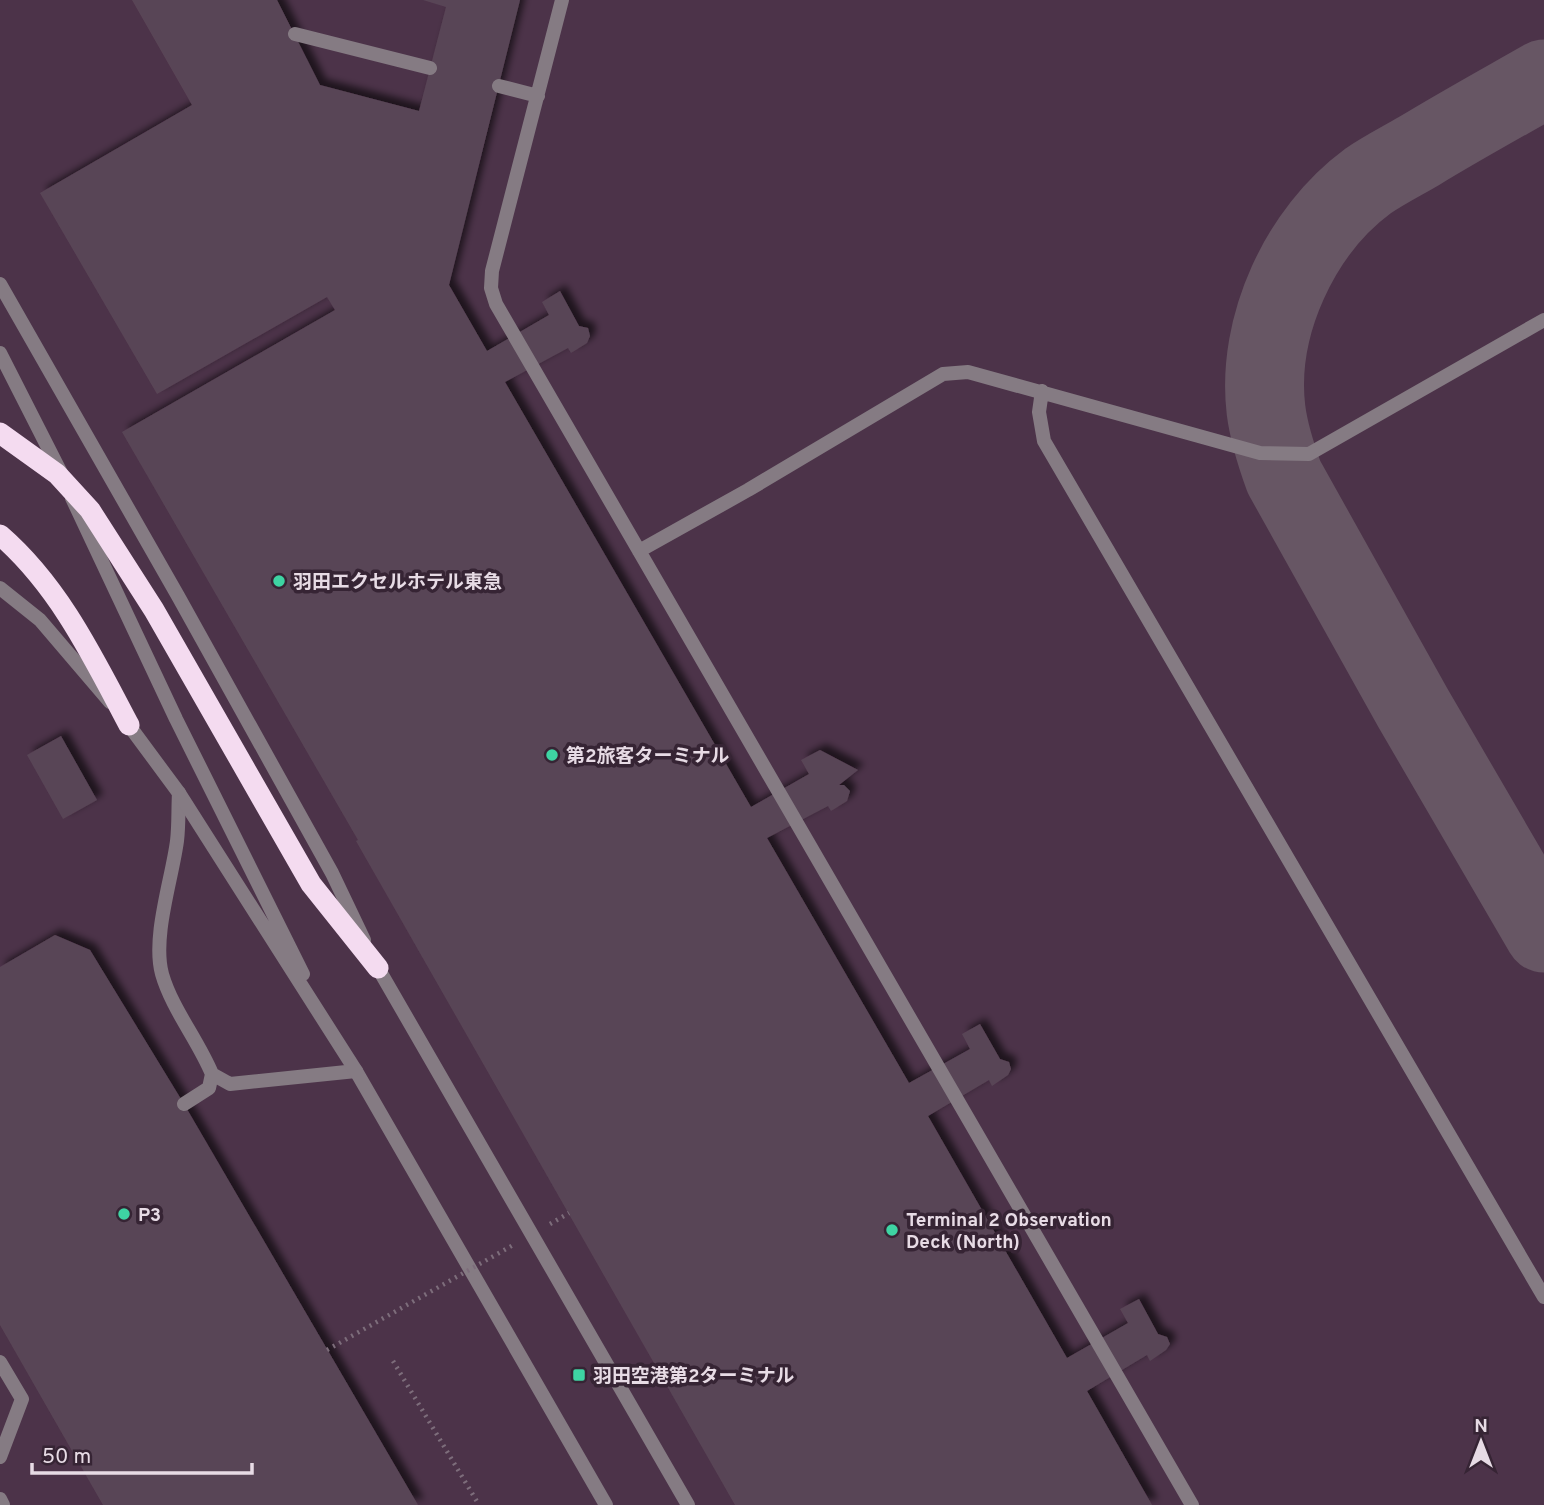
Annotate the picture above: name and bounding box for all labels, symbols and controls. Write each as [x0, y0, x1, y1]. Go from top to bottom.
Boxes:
place label: 羽田エクセルホテル東急 [293, 571, 502, 595]
marker: 羽田エクセルホテル東急 [271, 573, 287, 589]
place label: 第2旅客ターミナル [566, 745, 730, 769]
marker: 第2旅客ターミナル [544, 747, 560, 763]
place label: P3 [138, 1204, 161, 1228]
marker: P3 [116, 1206, 132, 1222]
place label: Terminal 2 Observation Deck (North) [906, 1209, 1112, 1255]
marker: Terminal 2 Observation Deck (North) [884, 1222, 900, 1238]
place label: 羽田空港第2ターミナル [593, 1365, 795, 1389]
marker: 羽田空港第2ターミナル [571, 1367, 587, 1383]
north arrow [1446, 1407, 1516, 1477]
text: N [1474, 1415, 1488, 1439]
scale bar [32, 1432, 252, 1476]
text: 50 m [42, 1444, 91, 1471]

